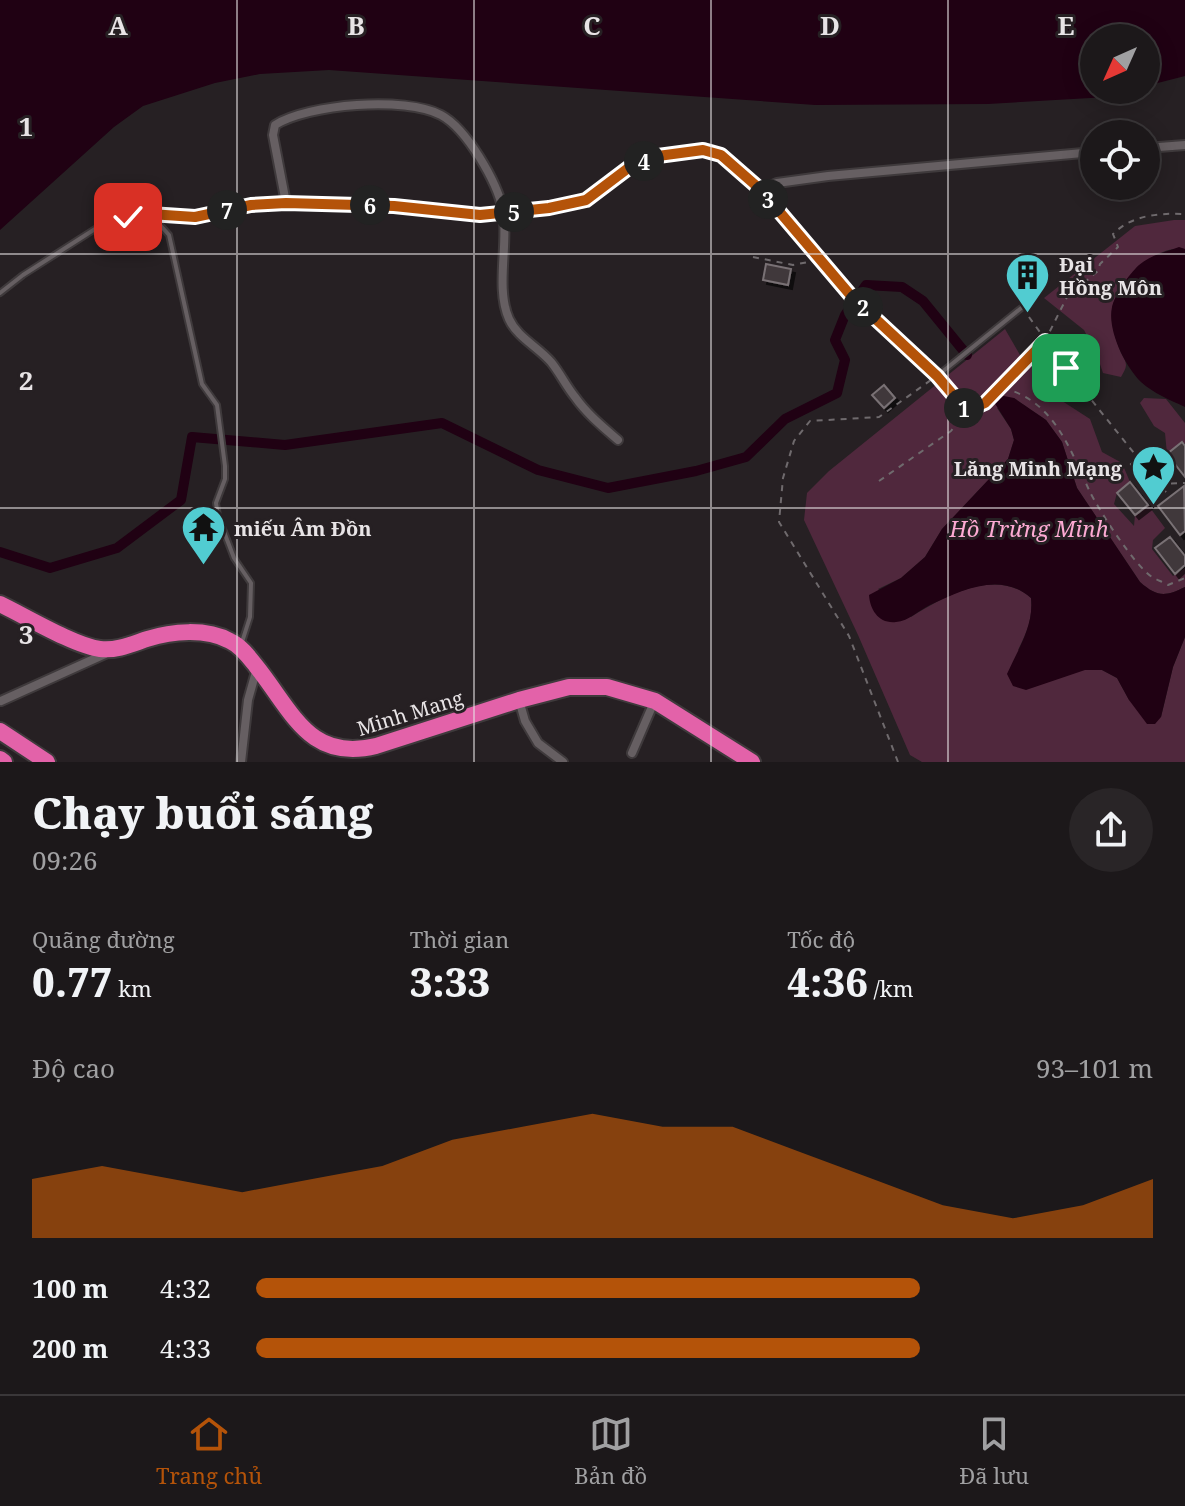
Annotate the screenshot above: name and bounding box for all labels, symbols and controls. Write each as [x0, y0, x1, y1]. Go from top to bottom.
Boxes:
text: A [108, 7, 128, 43]
text: B [347, 7, 365, 43]
text: C [583, 7, 601, 43]
text: D [820, 7, 840, 43]
text: E [1058, 7, 1075, 43]
north arrow [1080, 24, 1160, 104]
map controls [1080, 24, 1160, 200]
text: 1 [19, 108, 33, 144]
button: locate [1080, 120, 1160, 200]
pin: 4 [624, 141, 664, 181]
text: 4 [638, 146, 650, 176]
pin: 3 [748, 179, 788, 219]
pin [94, 183, 162, 251]
text: 3 [762, 184, 774, 214]
pin: 6 [350, 185, 390, 225]
pin: 7 [207, 190, 247, 230]
text: 6 [364, 190, 376, 220]
pin: 5 [494, 192, 534, 232]
icon: check [106, 195, 150, 239]
text: 7 [221, 195, 233, 225]
text: 5 [508, 197, 520, 227]
building icon: Đại Hồng Môn [1004, 251, 1052, 314]
place label: Đại Hồng Môn [1059, 251, 1162, 301]
pin: 2 [843, 287, 883, 327]
text: 2 [857, 292, 869, 322]
pin [1032, 334, 1100, 402]
icon: arrive [1044, 346, 1088, 390]
text: 2 [19, 362, 33, 398]
pin: 1 [944, 388, 984, 428]
text: 1 [958, 393, 970, 423]
place icon: Lăng Minh Mạng [1129, 444, 1177, 507]
place label: Lăng Minh Mạng [954, 455, 1123, 482]
temple icon: miếu Âm Đồn [179, 504, 227, 567]
water label: Hồ Trừng Minh [948, 513, 1109, 543]
place label: miếu Âm Đồn [234, 515, 372, 542]
text: 3 [19, 616, 33, 652]
street label: Minh Mang [354, 684, 467, 742]
text: Chạy buổi sáng [32, 782, 373, 842]
button: share [1069, 788, 1153, 872]
text: 09:26 [32, 842, 98, 878]
text: Quãng đường [32, 924, 175, 954]
text: Thời gian [410, 924, 509, 954]
text: Tốc độ [787, 924, 855, 954]
text: 0.77 [32, 954, 113, 1009]
text: 3:33 [410, 954, 490, 1009]
text: 4:36 [787, 954, 868, 1009]
text: km [113, 973, 152, 1003]
text: /km [868, 973, 914, 1003]
text: Độ cao [32, 1050, 115, 1086]
text: 93–101 m [1036, 1050, 1153, 1086]
text: 100 m [32, 1270, 108, 1306]
text: 4:32 [160, 1270, 211, 1306]
text: 200 m [32, 1330, 108, 1366]
text: 4:33 [160, 1330, 211, 1366]
tab: Trang chủ [156, 1412, 262, 1490]
tab: Bản đồ [574, 1412, 647, 1490]
tab: Đã lưu [959, 1412, 1029, 1490]

